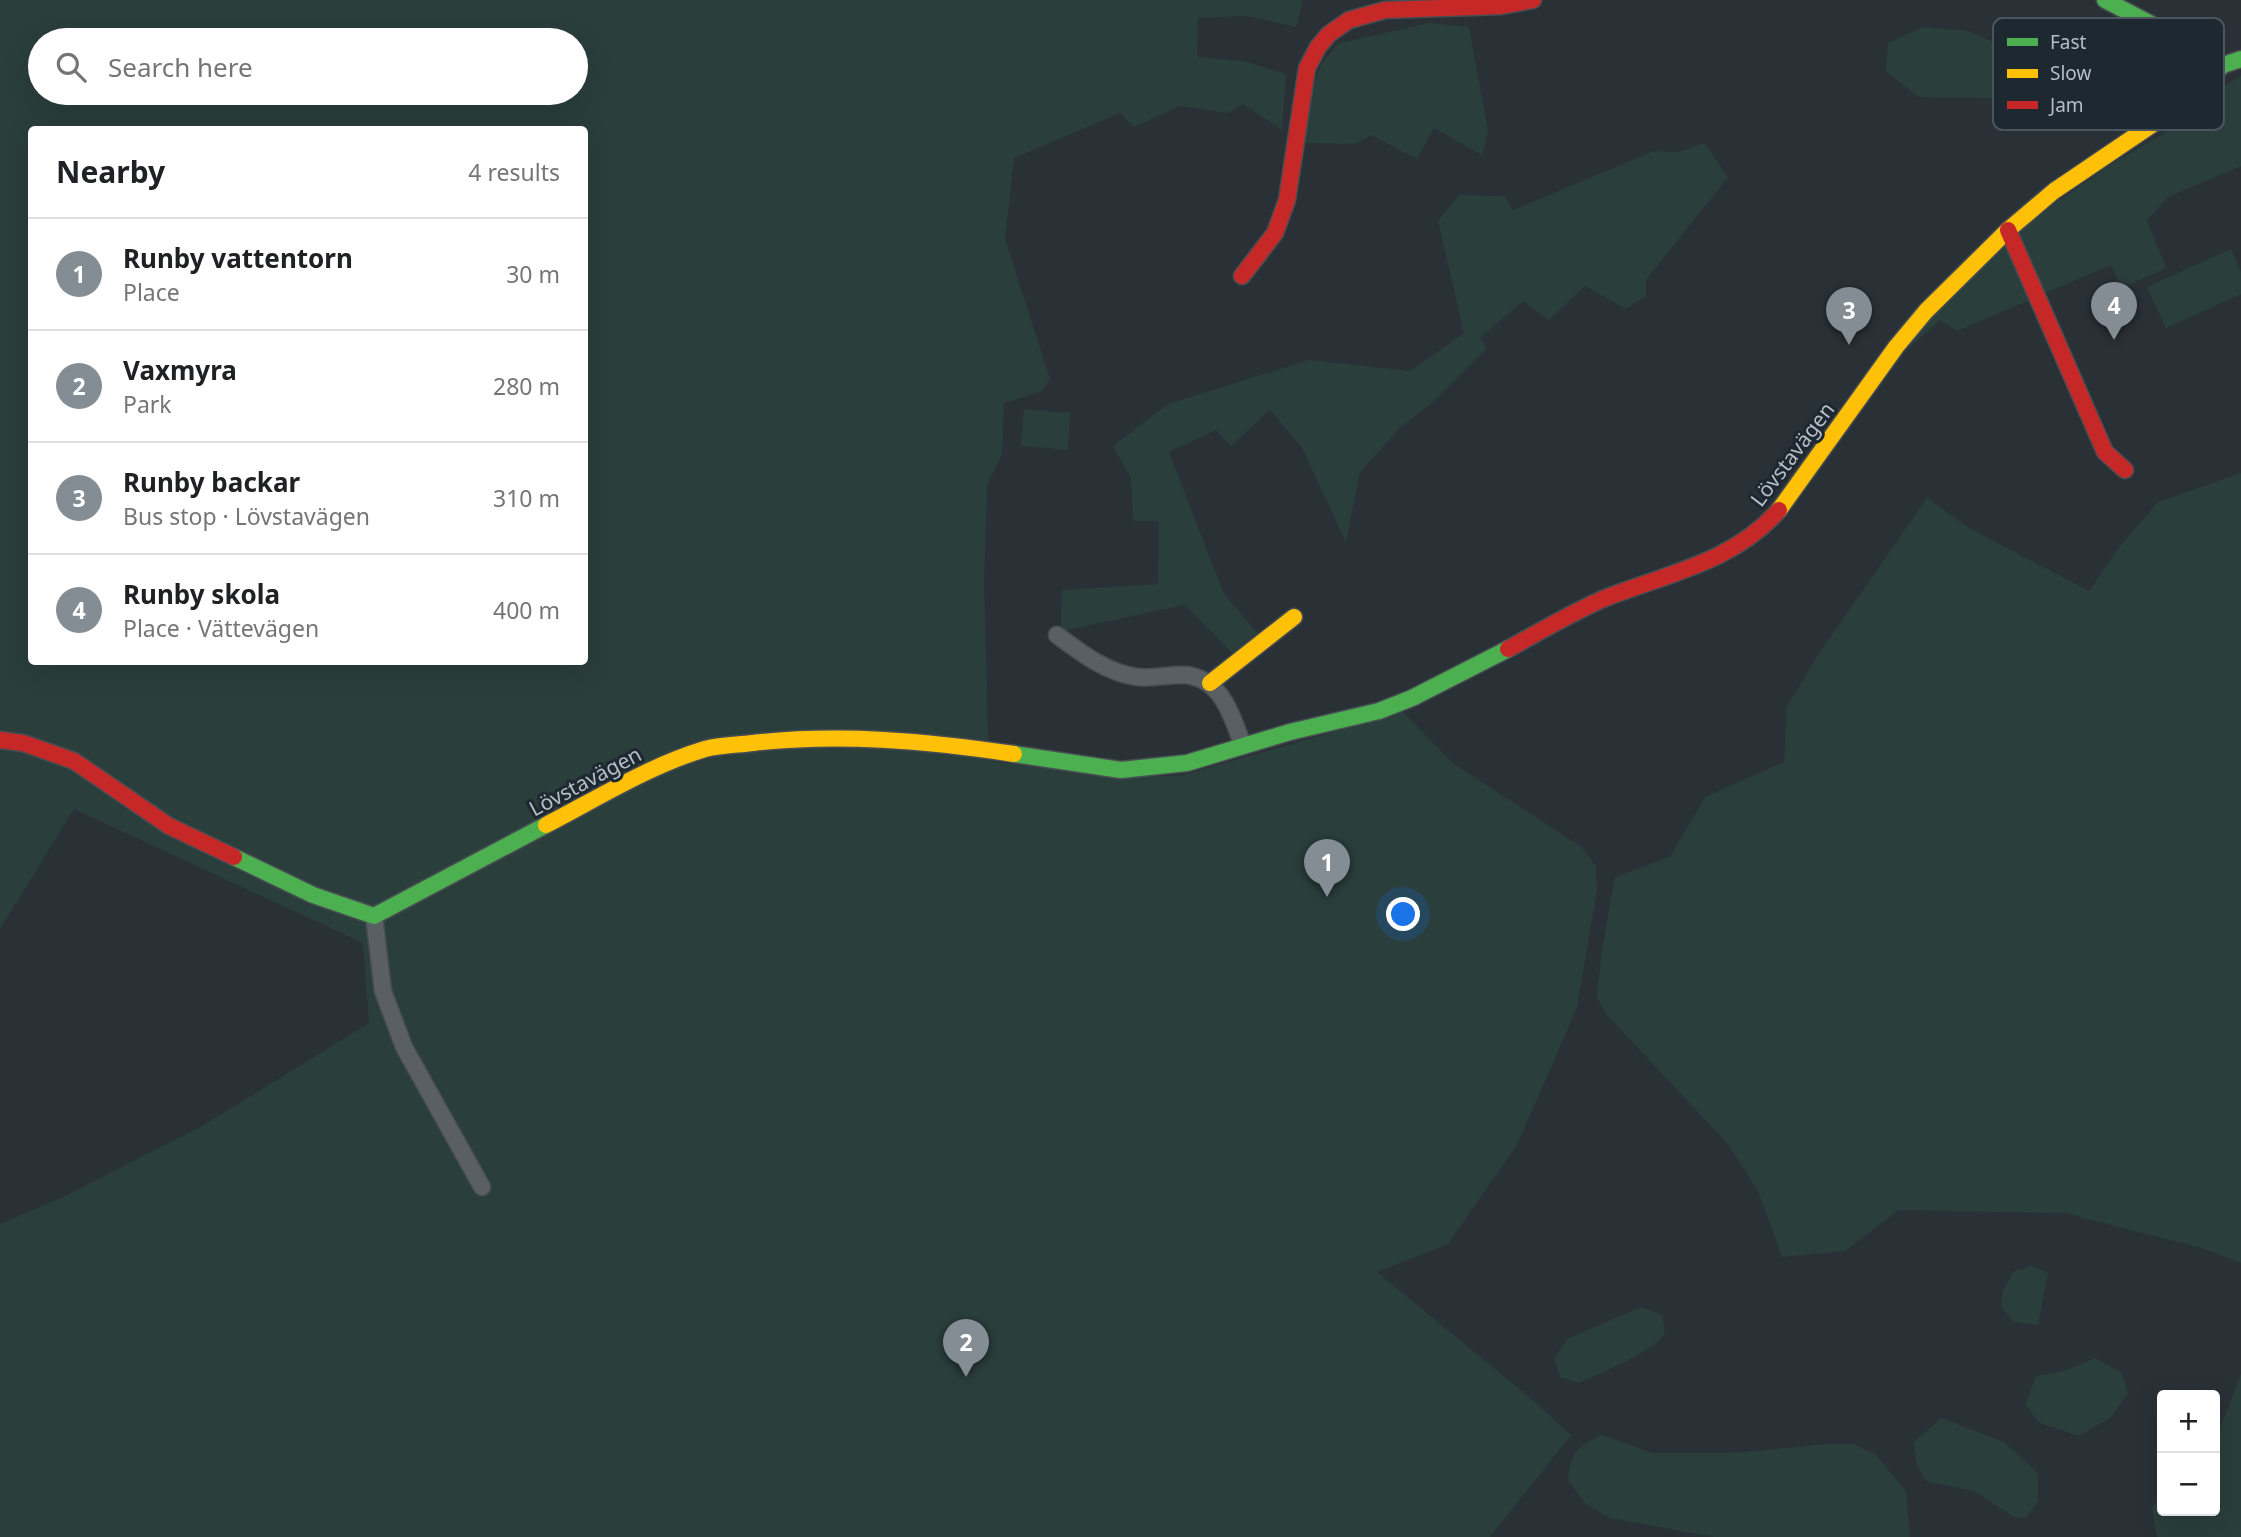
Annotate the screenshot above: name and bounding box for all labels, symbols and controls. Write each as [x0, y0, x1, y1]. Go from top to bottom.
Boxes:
legend [1993, 18, 2224, 130]
search box [28, 28, 588, 105]
text: Fast [2050, 29, 2087, 55]
icon: search [52, 48, 90, 86]
text: Search here [108, 49, 253, 85]
text: Slow [2050, 60, 2091, 86]
text: Jam [2048, 92, 2084, 118]
text: Nearby [56, 151, 165, 192]
text: 4 results [468, 156, 560, 188]
text: Runby vattentorn [123, 240, 353, 276]
text: 1 [72, 258, 86, 290]
text: 30 m [506, 258, 560, 290]
text: Place [123, 276, 180, 308]
pin: 4 [2091, 282, 2137, 340]
pin: 3 [1826, 287, 1872, 345]
text: Vaxmyra [123, 352, 237, 388]
text: 2 [72, 370, 86, 402]
text: 280 m [493, 370, 560, 402]
text: Park [123, 388, 172, 420]
street label: Lövstavägen [1744, 396, 1840, 512]
text: Runby backar [123, 464, 300, 500]
text: 3 [72, 482, 86, 514]
text: 310 m [493, 482, 560, 514]
text: Bus stop · Lövstavägen [123, 500, 370, 532]
text: Runby skola [123, 576, 280, 612]
text: 4 [72, 594, 86, 626]
text: 400 m [493, 594, 560, 626]
text: Place · Vättevägen [123, 612, 319, 644]
street label: Lövstavägen [524, 740, 646, 822]
pin: 1 [1304, 839, 1350, 897]
your location [1386, 897, 1420, 931]
pin: 2 [943, 1319, 989, 1377]
map controls [2157, 1390, 2220, 1516]
button: + [2157, 1390, 2220, 1453]
button: − [2157, 1453, 2220, 1516]

